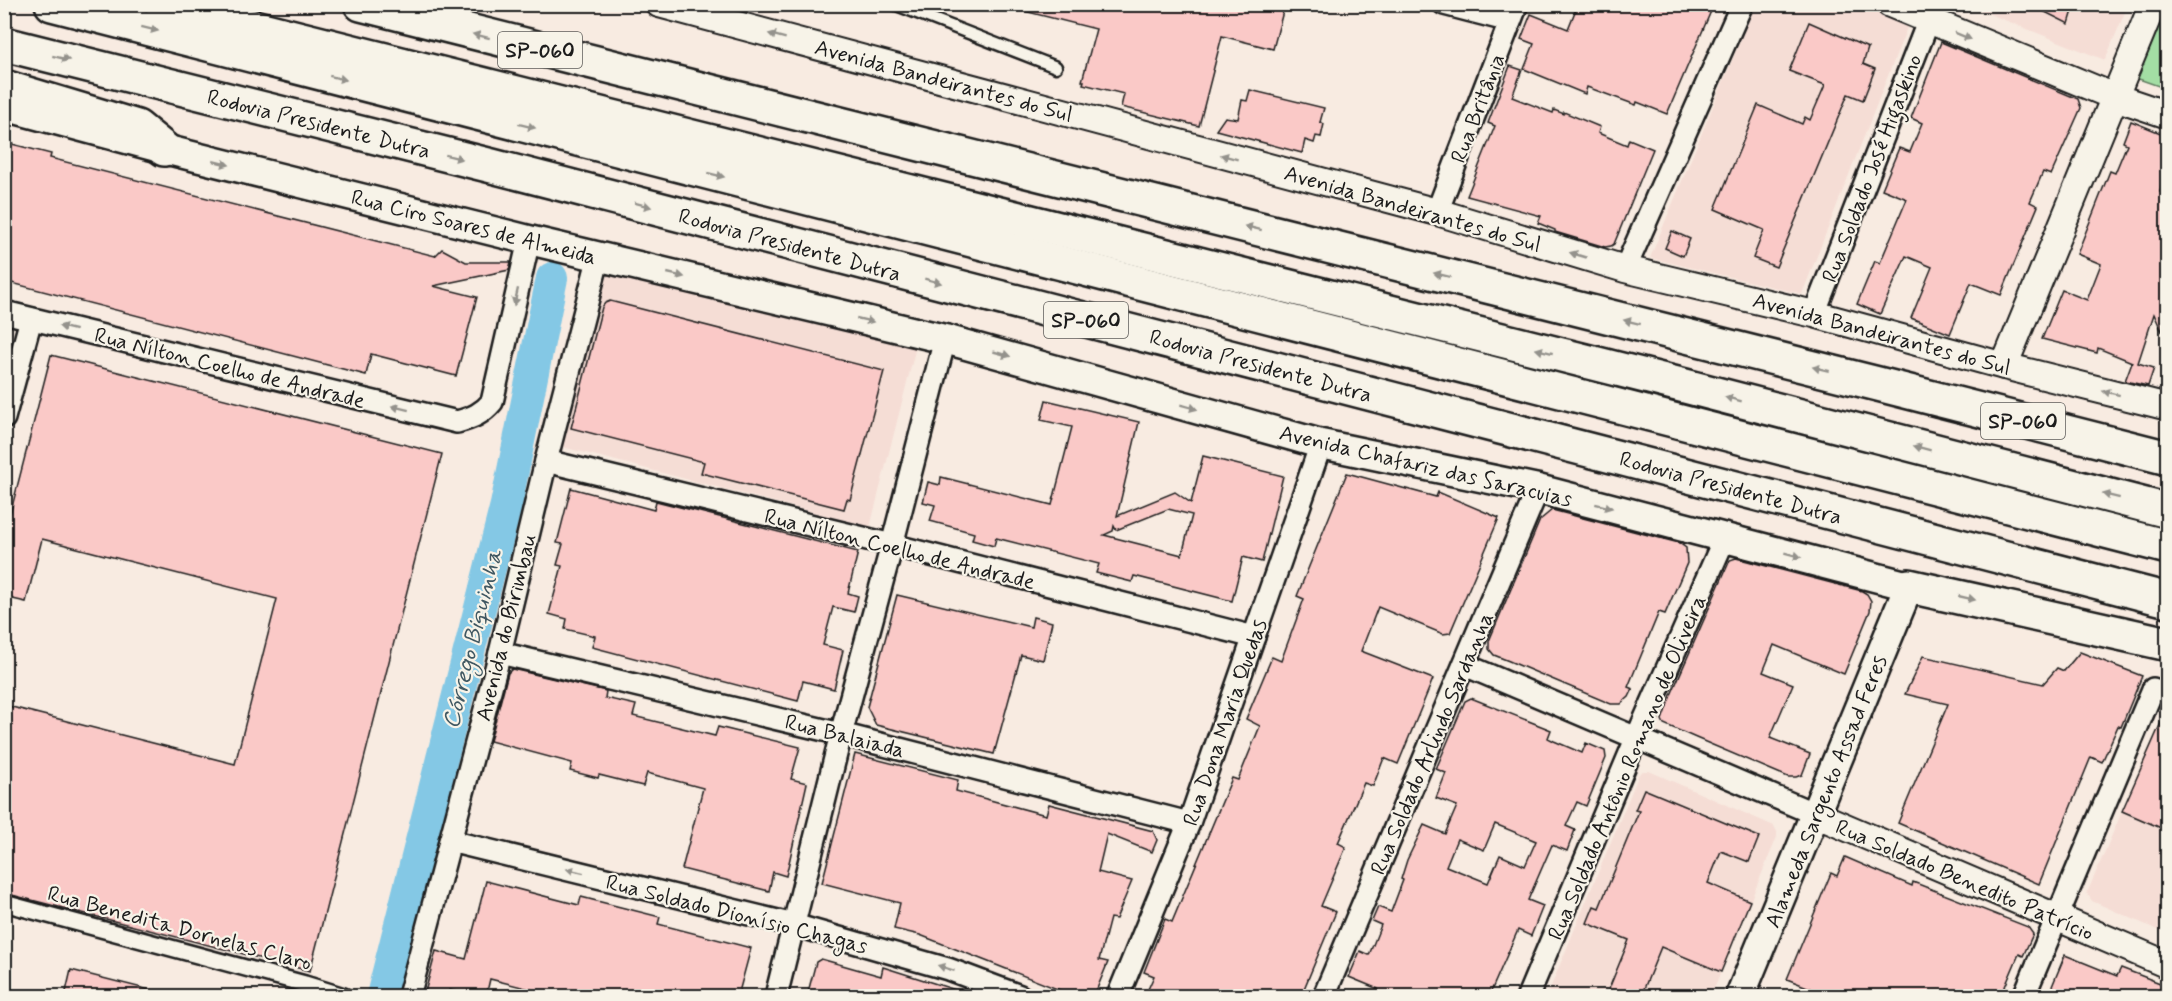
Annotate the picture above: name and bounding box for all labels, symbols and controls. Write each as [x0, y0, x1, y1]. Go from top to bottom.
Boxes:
one-way arrow [140, 25, 159, 35]
one-way arrow [472, 30, 491, 40]
one-way arrow [768, 31, 786, 40]
one-way arrow [1954, 31, 1972, 41]
road number: SP-060 [498, 32, 582, 68]
street label: Avenida Bandeirantes do Sul [812, 34, 1075, 130]
street label: Rua Britânia [1445, 50, 1513, 167]
street label: Rua Soldado José Higaskino [1816, 51, 1932, 288]
one-way arrow [52, 54, 70, 64]
one-way arrow [330, 74, 348, 83]
street label: Rodovia Presidente Dutra [204, 84, 433, 166]
one-way arrow [518, 122, 536, 132]
one-way arrow [1220, 151, 1238, 161]
one-way arrow [445, 153, 463, 162]
one-way arrow [212, 159, 230, 169]
street label: Avenida Bandeirantes do Sul [1281, 160, 1544, 260]
one-way arrow [707, 171, 725, 180]
street label: Rua Ciro Soares de Almeida [348, 184, 599, 272]
one-way arrow [634, 201, 652, 211]
street label: Rodovia Presidente Dutra [675, 203, 904, 289]
one-way arrow [1244, 223, 1262, 232]
one-way arrow [1569, 250, 1587, 259]
one-way arrow [667, 270, 685, 280]
one-way arrow [1433, 270, 1452, 280]
one-way arrow [924, 276, 943, 286]
street label: Avenida Bandeirantes do Sul [1750, 287, 2013, 383]
one-way arrow [510, 288, 520, 306]
road number: SP-060 [1044, 302, 1128, 338]
one-way arrow [856, 315, 875, 325]
one-way arrow [1622, 317, 1641, 327]
one-way arrow [58, 322, 76, 332]
street label: Rua Nílton Coelho de Andrade [91, 322, 368, 416]
street label: Rodovia Presidente Dutra [1146, 324, 1375, 410]
one-way arrow [1535, 346, 1553, 356]
one-way arrow [992, 350, 1011, 360]
one-way arrow [1812, 364, 1830, 374]
one-way arrow [2102, 388, 2120, 398]
one-way arrow [1724, 394, 1742, 403]
one-way arrow [390, 403, 409, 413]
one-way arrow [1180, 403, 1198, 412]
road number: SP-060 [1981, 403, 2065, 439]
street label: Avenida Chafariz das Saracuias [1276, 420, 1575, 514]
one-way arrow [1913, 443, 1931, 452]
street label: Rodovia Presidente Dutra [1616, 446, 1845, 532]
one-way arrow [2102, 491, 2120, 501]
one-way arrow [1595, 502, 1613, 512]
street label: Rua Nílton Coelho de Andrade [761, 503, 1038, 597]
street label: Avenida do Birimbau [470, 531, 544, 724]
water label: Córrego Biquinha [436, 545, 513, 732]
one-way arrow [1784, 551, 1802, 560]
street label: Rua Soldado Antônio Romano de Oliveira [1542, 591, 1713, 945]
one-way arrow [1957, 594, 1976, 604]
street label: Rua Soldado Arlindo Sardanha [1365, 608, 1501, 879]
street label: Rua Dona Maria Quedas [1177, 615, 1275, 830]
street label: Alameda Sargento Assad Feres [1759, 651, 1897, 933]
street label: Rua Balaiada [782, 709, 907, 765]
street label: Rua Soldado Benedito Patrício [1831, 814, 2098, 948]
one-way arrow [565, 866, 584, 876]
street label: Rua Soldado Dionísio Chagas [602, 869, 870, 964]
street label: Rua Benedita Dornelas Claro [44, 880, 315, 978]
one-way arrow [937, 963, 955, 973]

